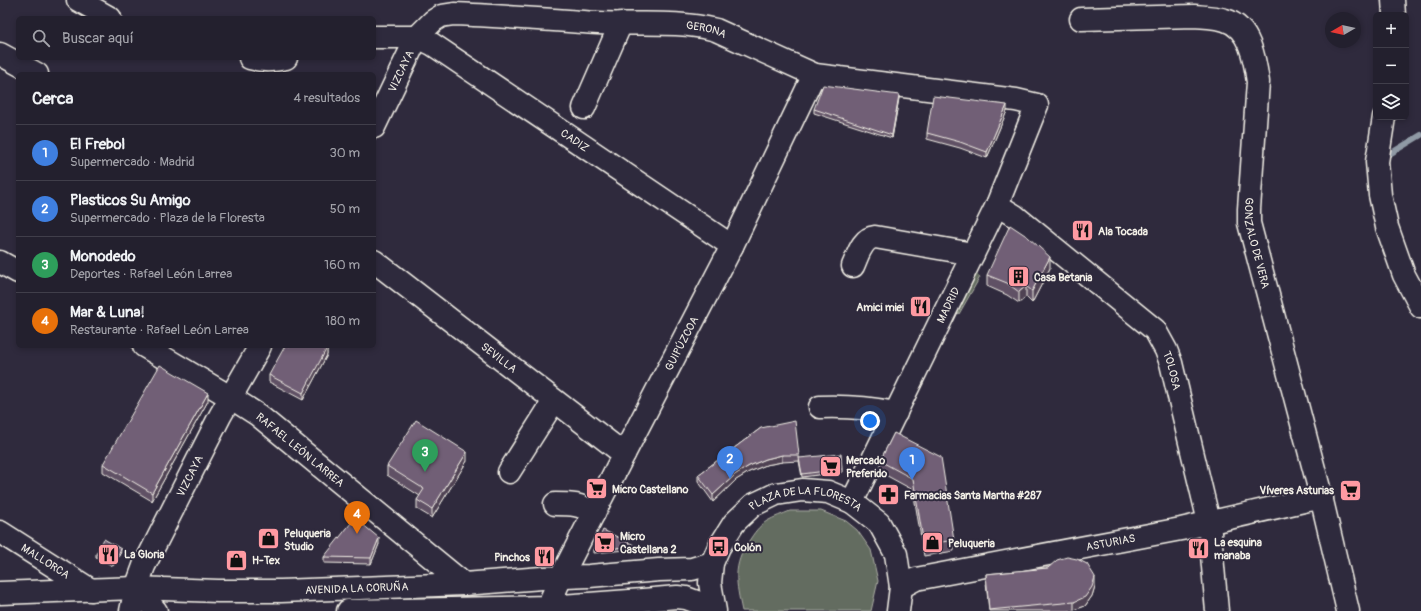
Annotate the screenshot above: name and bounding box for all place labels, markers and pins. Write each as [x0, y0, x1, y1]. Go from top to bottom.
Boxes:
restaurant icon: Ala Tocada [1070, 218, 1096, 244]
place label: Ala Tocada [1098, 225, 1148, 238]
building icon: Casa Betania [1005, 264, 1031, 290]
place label: Casa Betania [1034, 271, 1093, 284]
restaurant icon: Amici miei [907, 294, 933, 320]
place label: Amici miei [856, 301, 904, 314]
pin: 3 [412, 439, 438, 472]
pin: 2 [717, 446, 743, 479]
pin: 1 [899, 447, 925, 480]
supermarket icon: Mercado Preferido [818, 453, 844, 479]
place label: Mercado Preferido [846, 454, 887, 480]
supermarket icon: Micro Castellano [583, 476, 609, 502]
supermarket icon: Víveres Asturias [1337, 477, 1363, 503]
pharmacy icon: Farmacias Santa Martha #287 [875, 482, 901, 508]
place label: Micro Castellano [612, 483, 689, 496]
place label: Víveres Asturias [1260, 484, 1334, 497]
place label: Farmacias Santa Martha #287 [904, 489, 1042, 502]
pin: 4 [344, 501, 370, 534]
shop icon: Peluqueria Studio [256, 526, 282, 552]
place label: Peluqueria Studio [284, 527, 331, 553]
supermarket icon: Micro Castellana 2 [592, 529, 618, 555]
place label: Micro Castellana 2 [620, 530, 677, 556]
shop icon: Peluqueria [919, 530, 945, 556]
bus stop icon: Colón [706, 534, 732, 560]
restaurant icon: La esquina manaba [1186, 535, 1212, 561]
place label: La esquina manaba [1214, 536, 1262, 562]
place label: Peluqueria [948, 537, 995, 550]
restaurant icon: La Gloria [96, 541, 122, 567]
place label: Colón [734, 541, 762, 554]
restaurant icon: Pinchos [532, 544, 558, 570]
shop icon: H-Tex [223, 547, 249, 573]
place label: La Gloria [124, 548, 164, 561]
place label: Pinchos [494, 551, 530, 564]
place label: H-Tex [252, 554, 281, 567]

